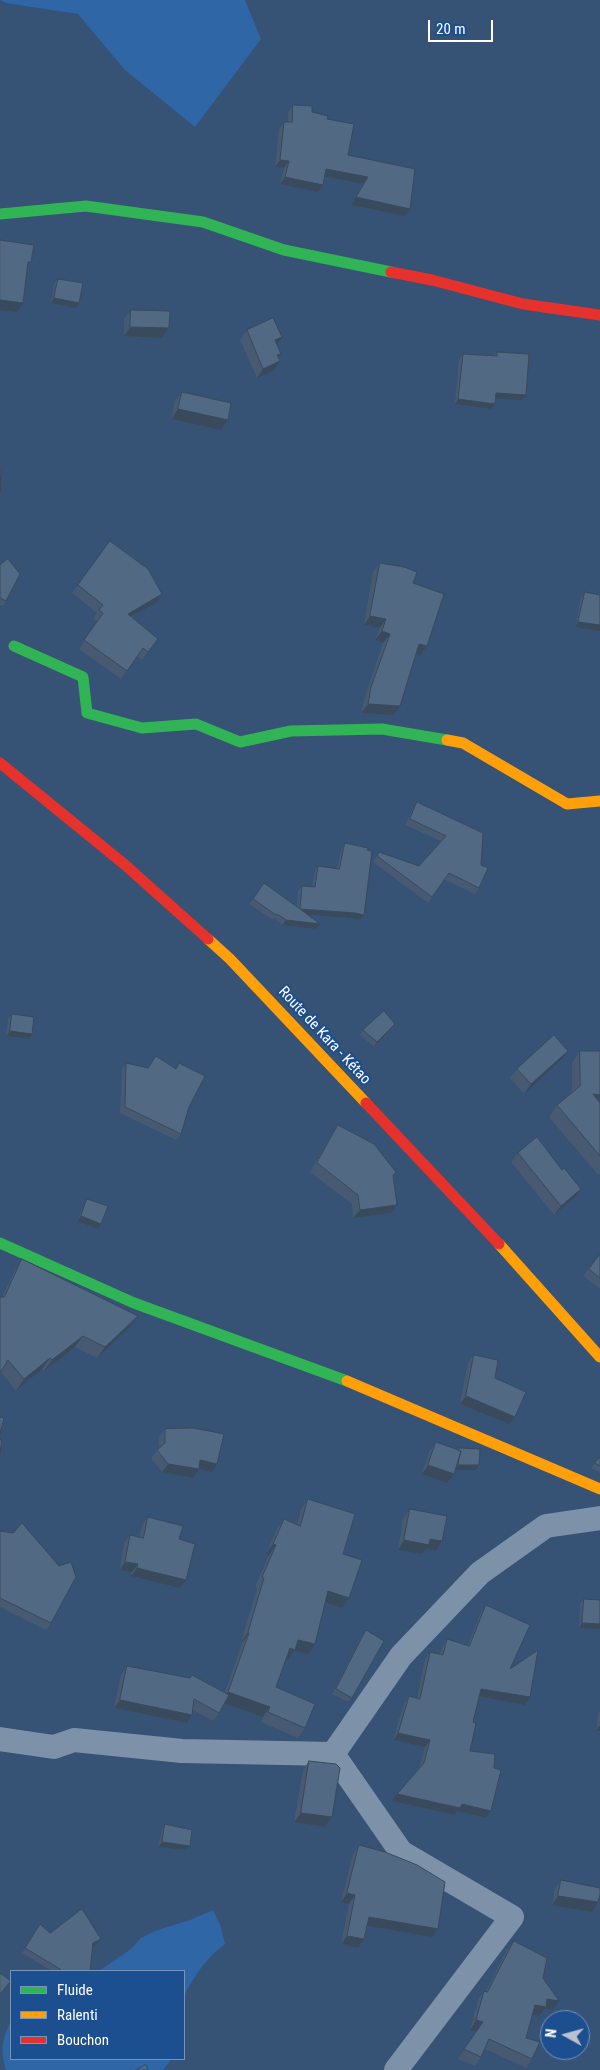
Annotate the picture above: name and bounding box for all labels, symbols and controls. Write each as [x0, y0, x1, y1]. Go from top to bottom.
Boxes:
scale bar [430, 10, 495, 42]
text: 20 m [436, 20, 466, 38]
street label: Route de Kara - Kétao [274, 983, 374, 1089]
legend [10, 1970, 185, 2060]
text: Fluide [57, 1981, 93, 1999]
text: Ralenti [57, 2006, 98, 2024]
north arrow [540, 2010, 590, 2060]
text: N [543, 2028, 560, 2039]
text: Bouchon [57, 2031, 109, 2049]

